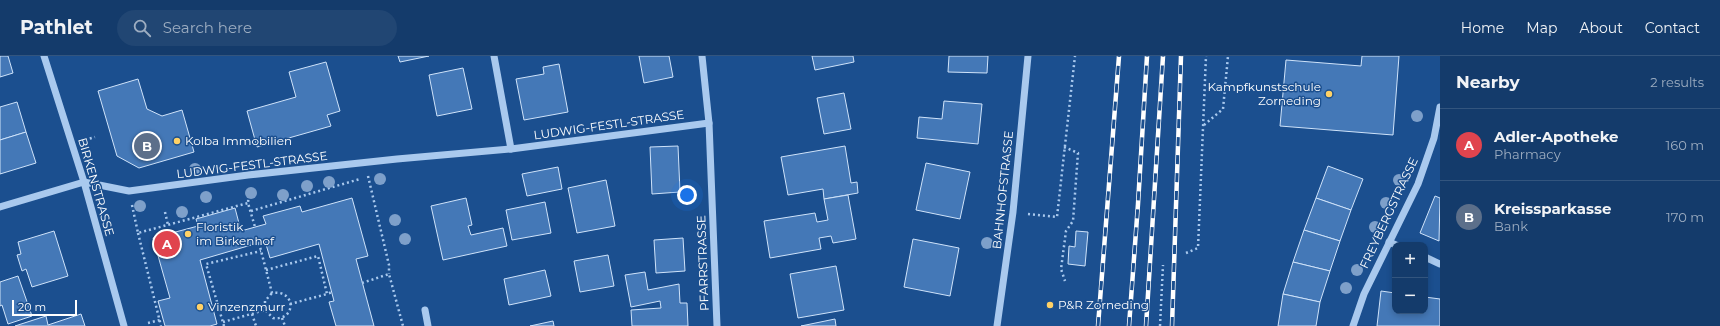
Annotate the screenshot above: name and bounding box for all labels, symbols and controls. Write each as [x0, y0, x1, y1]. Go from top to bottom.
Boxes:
search box [117, 10, 397, 46]
text: Pathlet [20, 16, 93, 39]
icon: search [131, 17, 153, 39]
text: Search here [163, 18, 252, 37]
text: Home [1461, 19, 1504, 37]
text: Map [1526, 19, 1557, 37]
text: About [1579, 19, 1623, 37]
text: Contact [1645, 19, 1700, 37]
text: Nearby [1456, 72, 1520, 92]
text: 2 results [1650, 74, 1704, 90]
place label: Kampfkunstschule Zorneding [1207, 79, 1321, 108]
marker: Kampfkunstschule Zorneding [1324, 89, 1334, 99]
street label: LUDWIG-FESTL-STRASSE [533, 107, 685, 143]
text: Adler-Apotheke [1494, 127, 1619, 146]
street label: BAHNHOFSTRASSE [989, 130, 1016, 250]
pin: B [134, 131, 160, 161]
place label: Kolba Immobilien [185, 133, 292, 148]
street label: BIRKENSTRASSE [75, 136, 118, 238]
marker: Kolba Immobilien [172, 136, 182, 146]
text: A [1464, 137, 1474, 153]
text: 160 m [1666, 137, 1704, 153]
text: Pharmacy [1494, 146, 1561, 162]
street label: LUDWIG-FESTL-STRASSE [176, 148, 328, 181]
street label: FREYBERGSTRASSE [1356, 155, 1421, 271]
your location [677, 185, 697, 205]
text: Kreissparkasse [1494, 199, 1611, 218]
text: B [1464, 209, 1474, 225]
text: 170 m [1666, 209, 1704, 225]
street label: PFARRSTRASSE [693, 215, 712, 311]
text: Bank [1494, 218, 1528, 234]
place label: Floristik im Birkenhof [196, 219, 275, 248]
pin: A [154, 229, 180, 259]
marker: Floristik im Birkenhof [183, 229, 193, 239]
map controls [1392, 242, 1428, 314]
button: + [1392, 242, 1428, 278]
button: − [1392, 278, 1428, 314]
place label: P&R Zorneding [1058, 297, 1149, 312]
scale bar [12, 298, 77, 317]
place label: Vinzenzmurr [208, 299, 286, 314]
text: 20 m [18, 300, 46, 314]
marker: P&R Zorneding [1045, 300, 1055, 310]
marker: Vinzenzmurr [195, 302, 205, 312]

